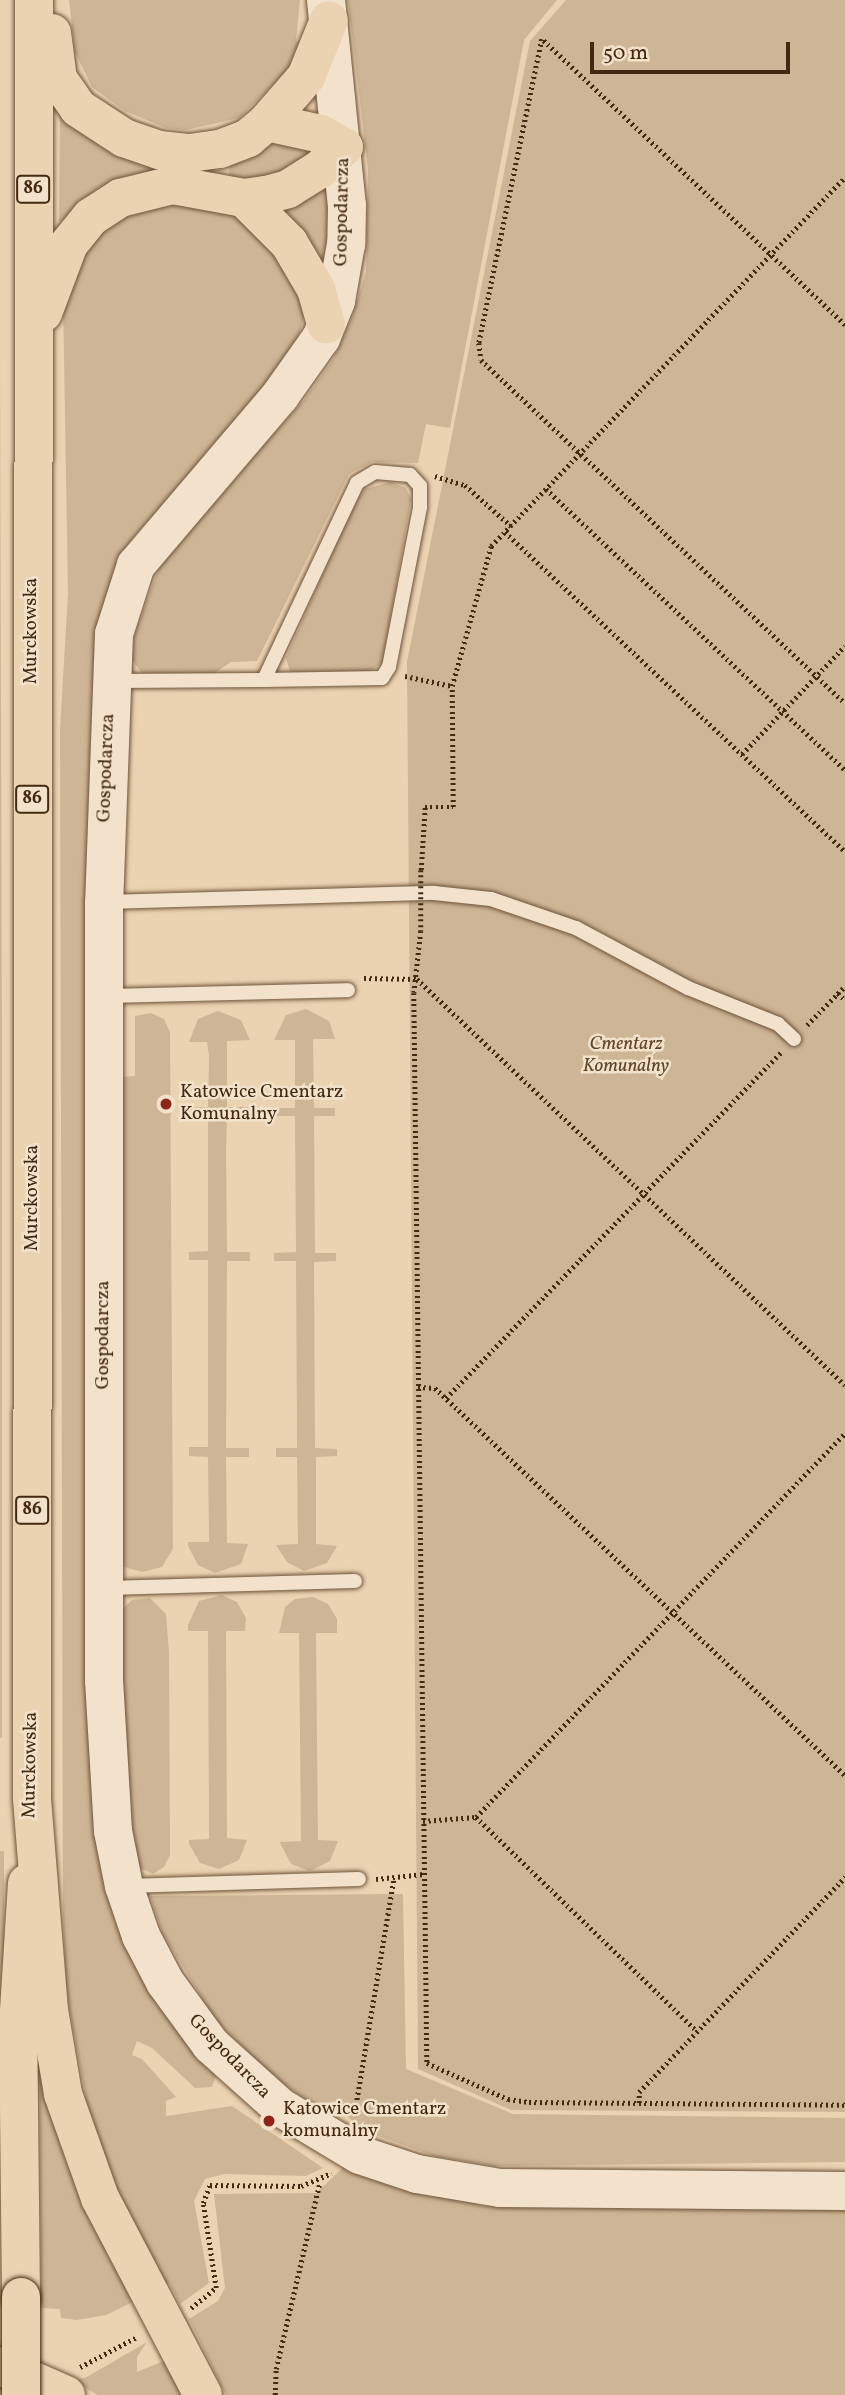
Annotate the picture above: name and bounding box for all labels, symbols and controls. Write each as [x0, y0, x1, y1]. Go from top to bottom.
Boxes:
scale bar [593, 28, 792, 72]
text: 50 m [603, 39, 648, 68]
street label: Gospodarcza [331, 157, 355, 267]
road number: 86 [16, 174, 50, 204]
street label: Murckowska [21, 578, 43, 684]
street label: Gospodarcza [94, 713, 120, 823]
road number: 86 [14, 784, 50, 814]
park label: Cmentarz Komunalny [583, 1034, 669, 1078]
place label: Katowice Cmentarz Komunalny [180, 1082, 343, 1126]
marker: Katowice Cmentarz Komunalny [158, 1096, 174, 1112]
street label: Murckowska [22, 1145, 44, 1251]
street label: Gospodarcza [93, 1281, 115, 1389]
road number: 86 [14, 1496, 50, 1525]
street label: Murckowska [19, 1711, 43, 1819]
street label: Gospodarcza [183, 2010, 275, 2104]
place label: Katowice Cmentarz komunalny [283, 2099, 446, 2143]
marker: Katowice Cmentarz komunalny [261, 2113, 277, 2129]

